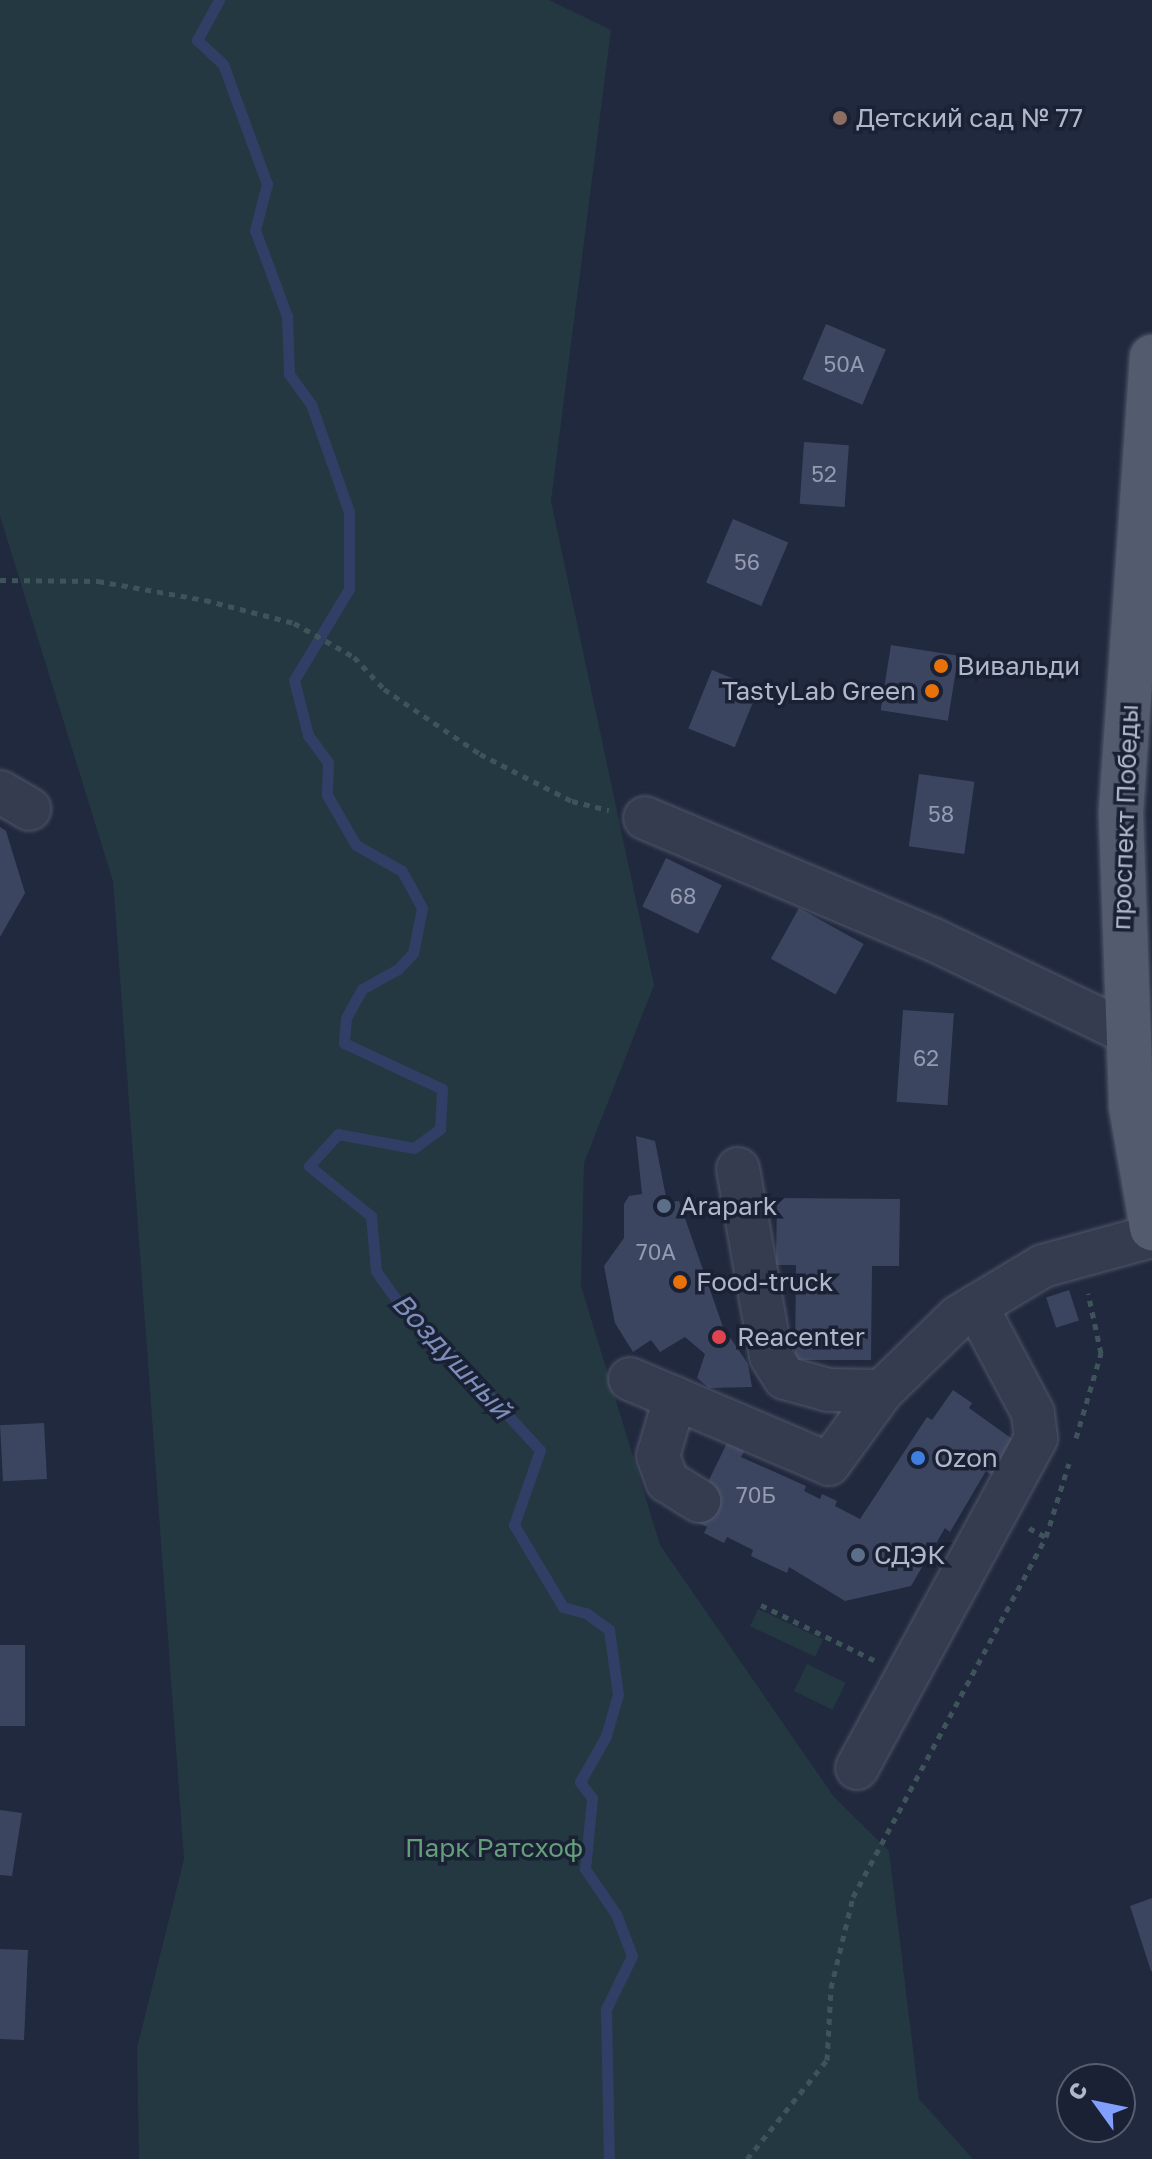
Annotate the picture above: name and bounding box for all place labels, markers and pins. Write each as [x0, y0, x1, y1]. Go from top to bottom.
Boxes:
place label: Детский сад № 77 [856, 102, 1083, 134]
marker: Детский сад № 77 [831, 109, 849, 127]
place label: Вивальди [957, 650, 1080, 682]
marker: Вивальди [932, 657, 950, 675]
place label: TastyLab Green [722, 675, 916, 707]
marker: TastyLab Green [923, 682, 941, 700]
place label: Arapark [680, 1190, 777, 1222]
marker: Arapark [655, 1197, 673, 1215]
place label: Food-truck [696, 1266, 833, 1298]
marker: Food-truck [671, 1273, 689, 1291]
place label: Reacenter [737, 1321, 865, 1353]
marker: Reacenter [708, 1326, 730, 1348]
place label: Ozon [934, 1442, 998, 1474]
marker: Ozon [909, 1449, 927, 1467]
place label: СДЭК [874, 1539, 945, 1571]
marker: СДЭК [849, 1546, 867, 1564]

